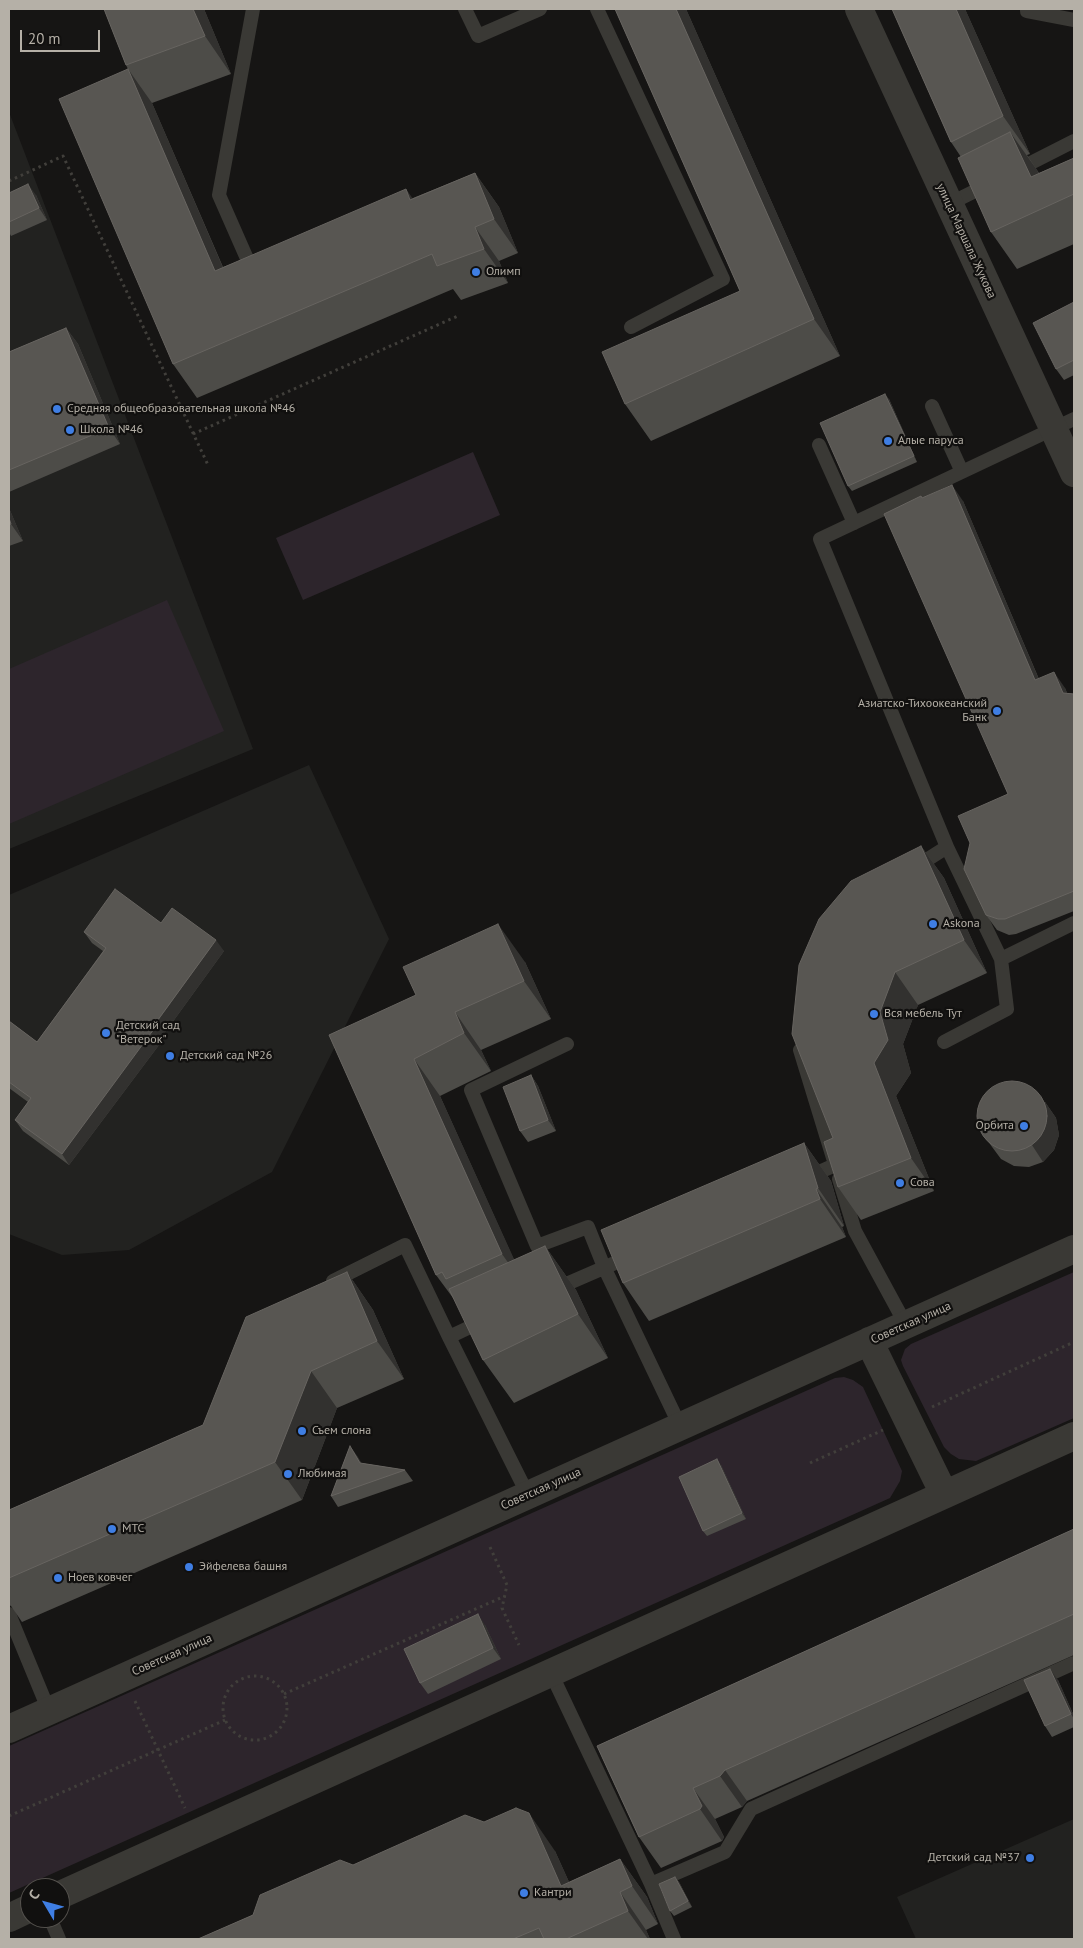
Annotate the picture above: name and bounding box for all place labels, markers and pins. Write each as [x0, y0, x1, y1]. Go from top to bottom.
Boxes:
place label: Олимп [486, 265, 521, 279]
marker: Олимп [470, 266, 482, 278]
place label: Средняя общеобразовательная школа №46 [67, 402, 295, 416]
marker: Средняя общеобразовательная школа №46 [51, 403, 63, 415]
place label: Школа №46 [80, 423, 143, 437]
marker: Школа №46 [64, 424, 76, 436]
place label: Алые паруса [898, 434, 964, 448]
marker: Алые паруса [882, 435, 894, 447]
place label: Азиатско-Тихоокеанский Банк [858, 697, 987, 725]
marker: Азиатско-Тихоокеанский Банк [991, 705, 1003, 717]
place label: Askona [943, 917, 980, 931]
marker: Askona [927, 918, 939, 930]
place label: Вся мебель Тут [884, 1007, 962, 1021]
marker: Вся мебель Тут [868, 1008, 880, 1020]
place label: Детский сад "Ветерок" [116, 1019, 180, 1047]
marker: Детский сад "Ветерок" [100, 1027, 112, 1039]
place label: Детский сад №26 [180, 1049, 272, 1063]
marker: Детский сад №26 [164, 1050, 176, 1062]
place label: Орбита [976, 1119, 1014, 1133]
marker: Орбита [1018, 1120, 1030, 1132]
place label: Сова [910, 1176, 935, 1190]
marker: Сова [894, 1177, 906, 1189]
place label: Съем слона [312, 1424, 371, 1438]
marker: Съем слона [296, 1425, 308, 1437]
place label: Любимая [298, 1467, 346, 1481]
marker: Любимая [282, 1468, 294, 1480]
place label: МТС [122, 1522, 144, 1536]
marker: МТС [106, 1523, 118, 1535]
place label: Эйфелева башня [199, 1560, 287, 1574]
marker: Эйфелева башня [183, 1561, 195, 1573]
place label: Ноев ковчег [68, 1571, 132, 1585]
marker: Ноев ковчег [52, 1572, 64, 1584]
place label: Детский сад №37 [928, 1851, 1020, 1865]
marker: Детский сад №37 [1024, 1852, 1036, 1864]
place label: Кантри [534, 1886, 572, 1900]
marker: Кантри [518, 1887, 530, 1899]

